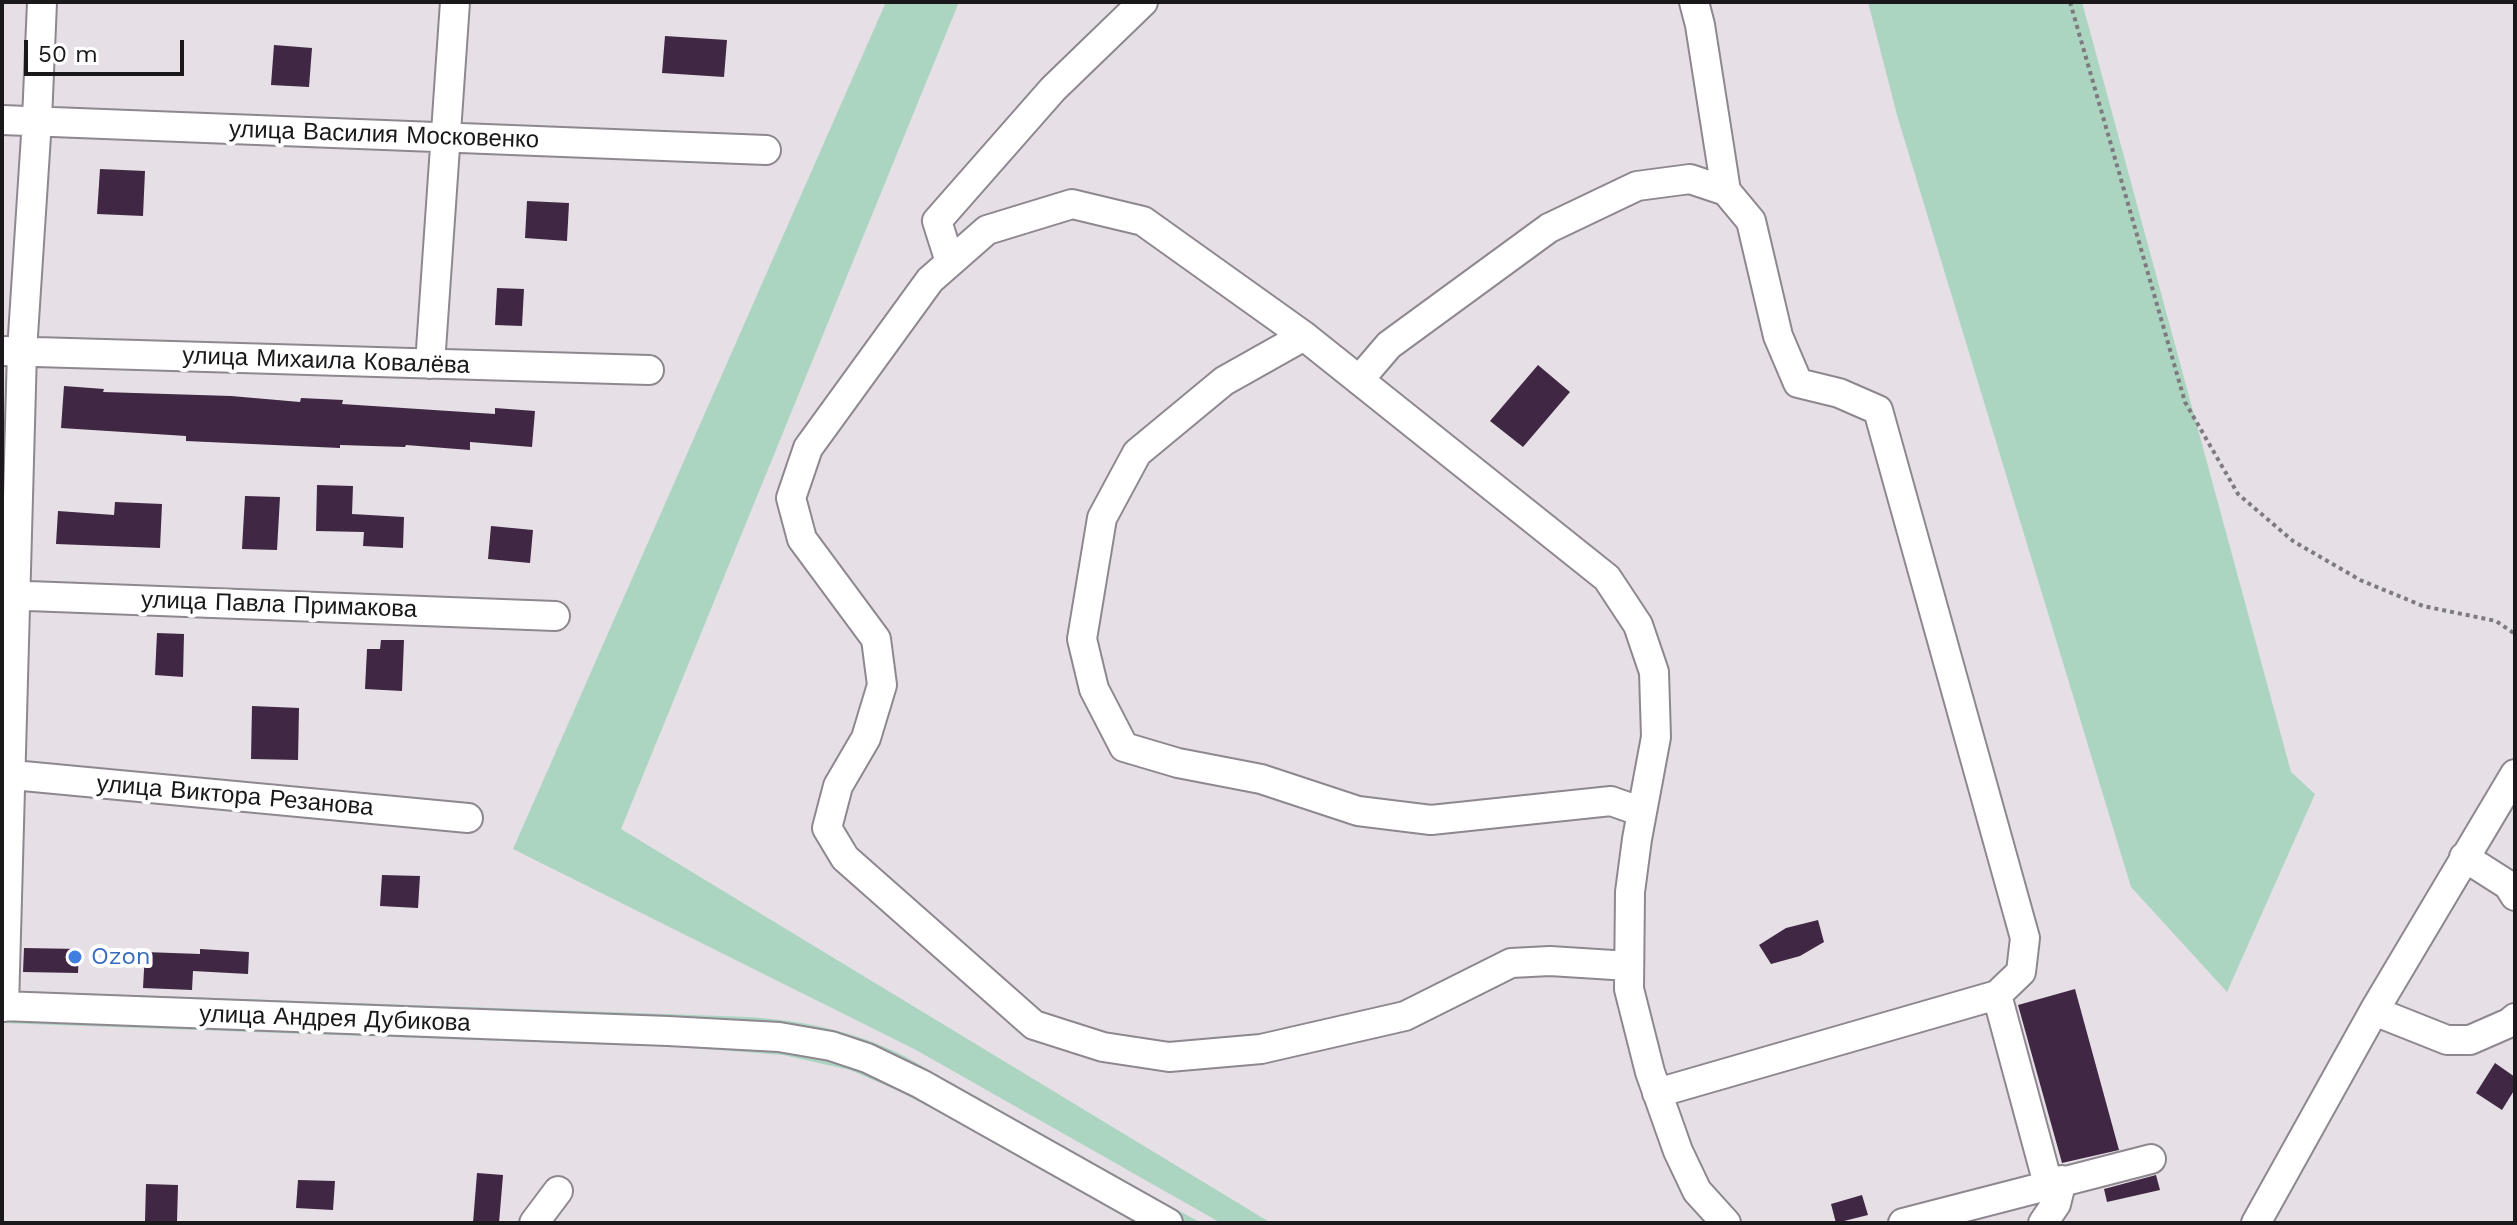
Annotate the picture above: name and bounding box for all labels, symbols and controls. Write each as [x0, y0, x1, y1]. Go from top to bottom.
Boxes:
scale bar [28, 24, 188, 74]
text: 50 m [38, 40, 98, 68]
street label: улица Василия Московенко [228, 115, 540, 155]
street label: улица Михаила Ковалёва [182, 342, 470, 380]
street label: улица Павла Примакова [140, 586, 418, 624]
street label: улица Виктора Резанова [95, 770, 375, 822]
place label: Ozon [91, 943, 151, 971]
marker: Ozon [66, 948, 84, 966]
street label: улица Андрея Дубикова [199, 1000, 471, 1038]

